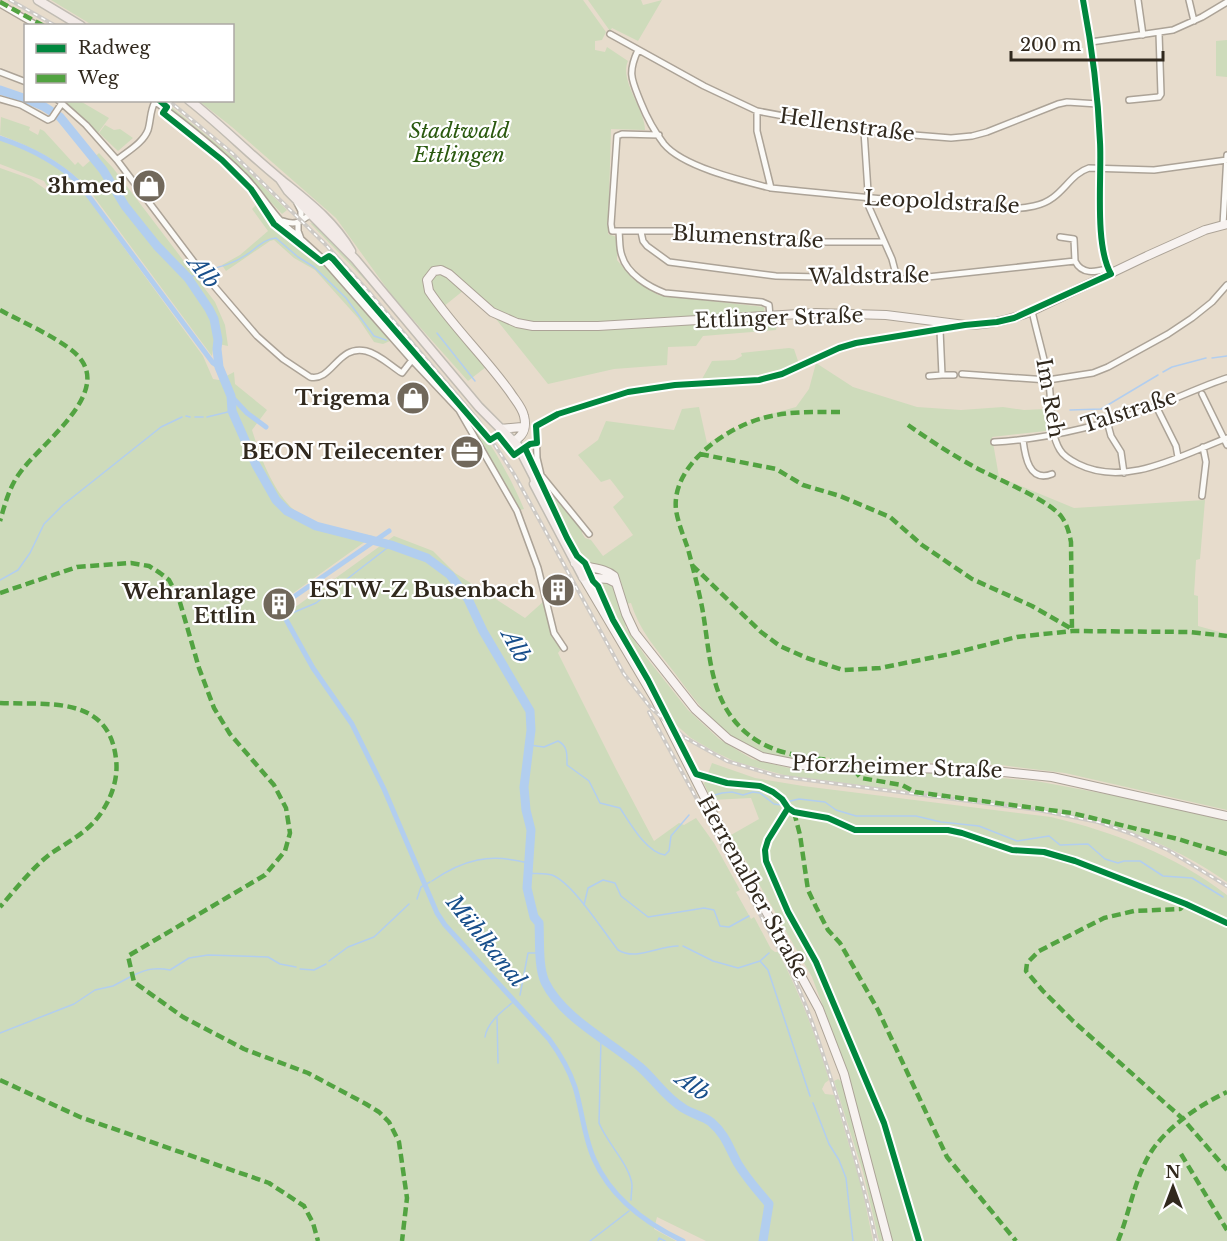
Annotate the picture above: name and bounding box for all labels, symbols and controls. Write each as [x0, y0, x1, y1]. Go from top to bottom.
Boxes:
legend [24, 24, 234, 102]
scale bar [1011, 24, 1162, 62]
text: 200 m [1020, 34, 1081, 56]
text: Radweg [78, 37, 151, 59]
text: Weg [77, 67, 119, 89]
street label: Hellenstraße [778, 103, 916, 147]
park label: Stadtwald Ettlingen [409, 118, 510, 168]
shop icon: 3hmed [131, 168, 167, 204]
place label: 3hmed [48, 173, 126, 199]
street label: Leopoldstraße [864, 185, 1020, 219]
street label: Blumenstraße [672, 220, 824, 254]
water label: Alb [181, 248, 225, 294]
street label: Waldstraße [807, 262, 930, 290]
street label: Ettlinger Straße [694, 302, 864, 334]
street label: Im Reh [1030, 356, 1070, 440]
shop icon: Trigema [395, 380, 431, 416]
street label: Talstraße [1078, 383, 1180, 439]
place label: Trigema [295, 385, 390, 411]
office icon: BEON Teilecenter [449, 434, 485, 470]
place label: BEON Teilecenter [242, 439, 445, 465]
building icon: ESTW-Z Busenbach [540, 572, 576, 608]
place label: ESTW-Z Busenbach [309, 577, 535, 603]
place label: Wehranlage Ettlin [121, 579, 256, 629]
building icon: Wehranlage Ettlin [261, 586, 297, 622]
water label: Alb [494, 622, 536, 668]
street label: Pforzheimer Straße [791, 750, 1003, 784]
street label: Herrenalber Straße [692, 790, 814, 984]
water label: Mühlkanal [440, 888, 532, 993]
water label: Alb [669, 1063, 715, 1107]
north arrow [1143, 1157, 1203, 1217]
text: N [1165, 1162, 1181, 1182]

